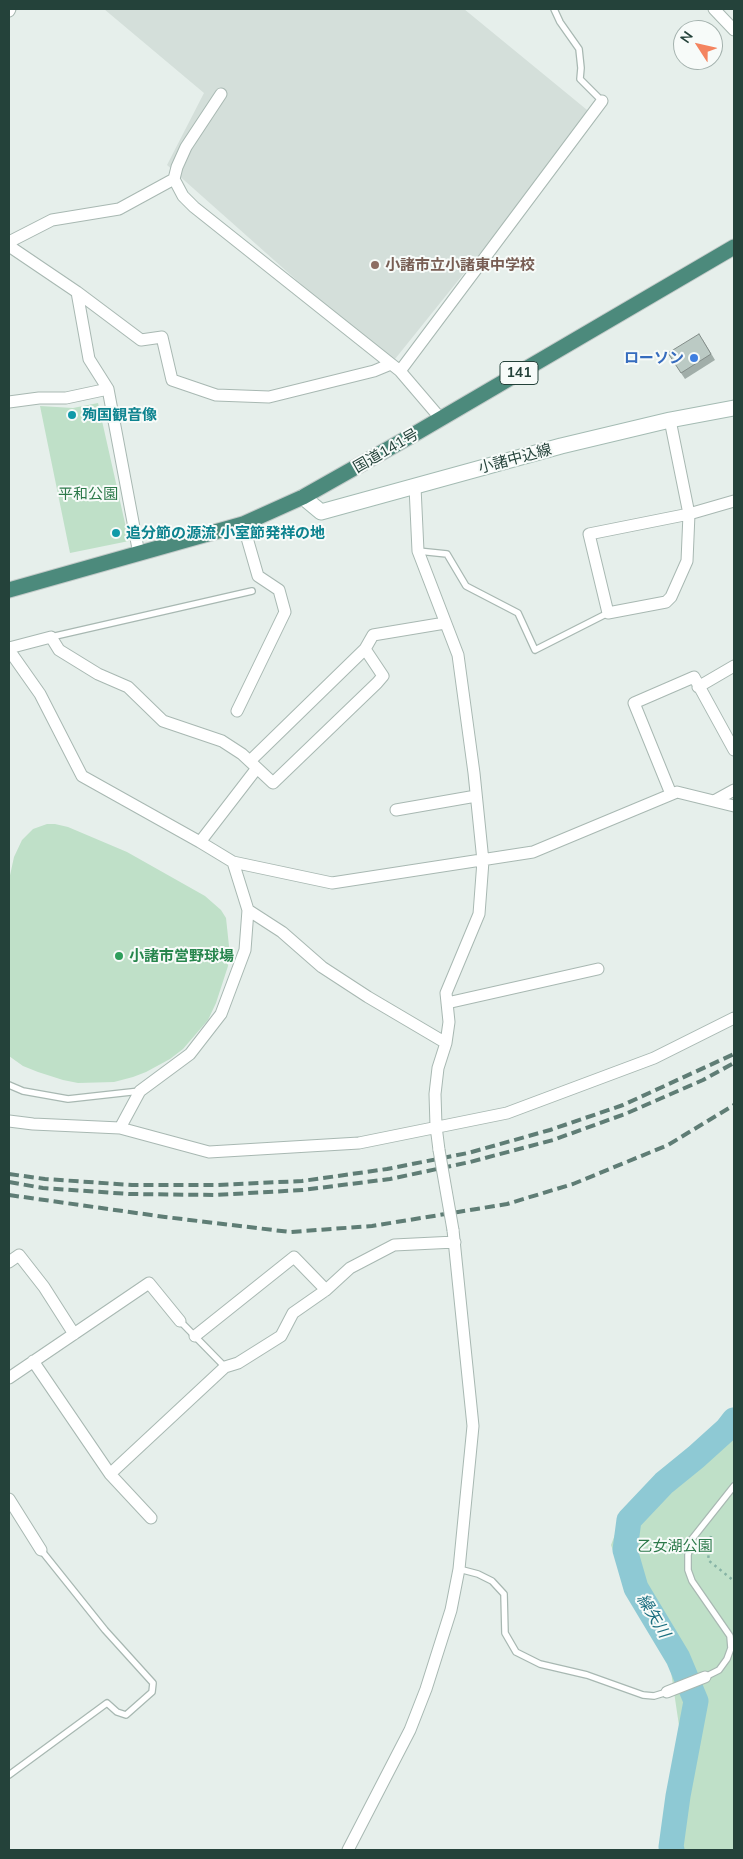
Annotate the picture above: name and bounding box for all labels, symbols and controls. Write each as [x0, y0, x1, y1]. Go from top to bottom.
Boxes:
north arrow [673, 20, 723, 70]
text: N [676, 27, 697, 46]
place label: 小諸市立小諸東中学校 [385, 256, 535, 274]
marker: 小諸市立小諸東中学校 [369, 259, 381, 271]
place label: ローソン [624, 349, 684, 367]
marker: ローソン [688, 352, 700, 364]
road number: 141 [500, 362, 538, 384]
place label: 殉国観音像 [82, 406, 157, 424]
marker: 殉国観音像 [66, 409, 78, 421]
street label: 国道141号 [350, 425, 422, 477]
street label: 小諸中込線 [476, 441, 554, 477]
park label: 平和公園 [58, 485, 118, 503]
place label: 追分節の源流 小室節発祥の地 [126, 524, 325, 542]
marker: 追分節の源流 小室節発祥の地 [110, 527, 122, 539]
place label: 小諸市営野球場 [129, 947, 234, 965]
marker: 小諸市営野球場 [113, 950, 125, 962]
park label: 乙女湖公園 [638, 1537, 712, 1555]
water label: 繰矢川 [632, 1590, 674, 1642]

